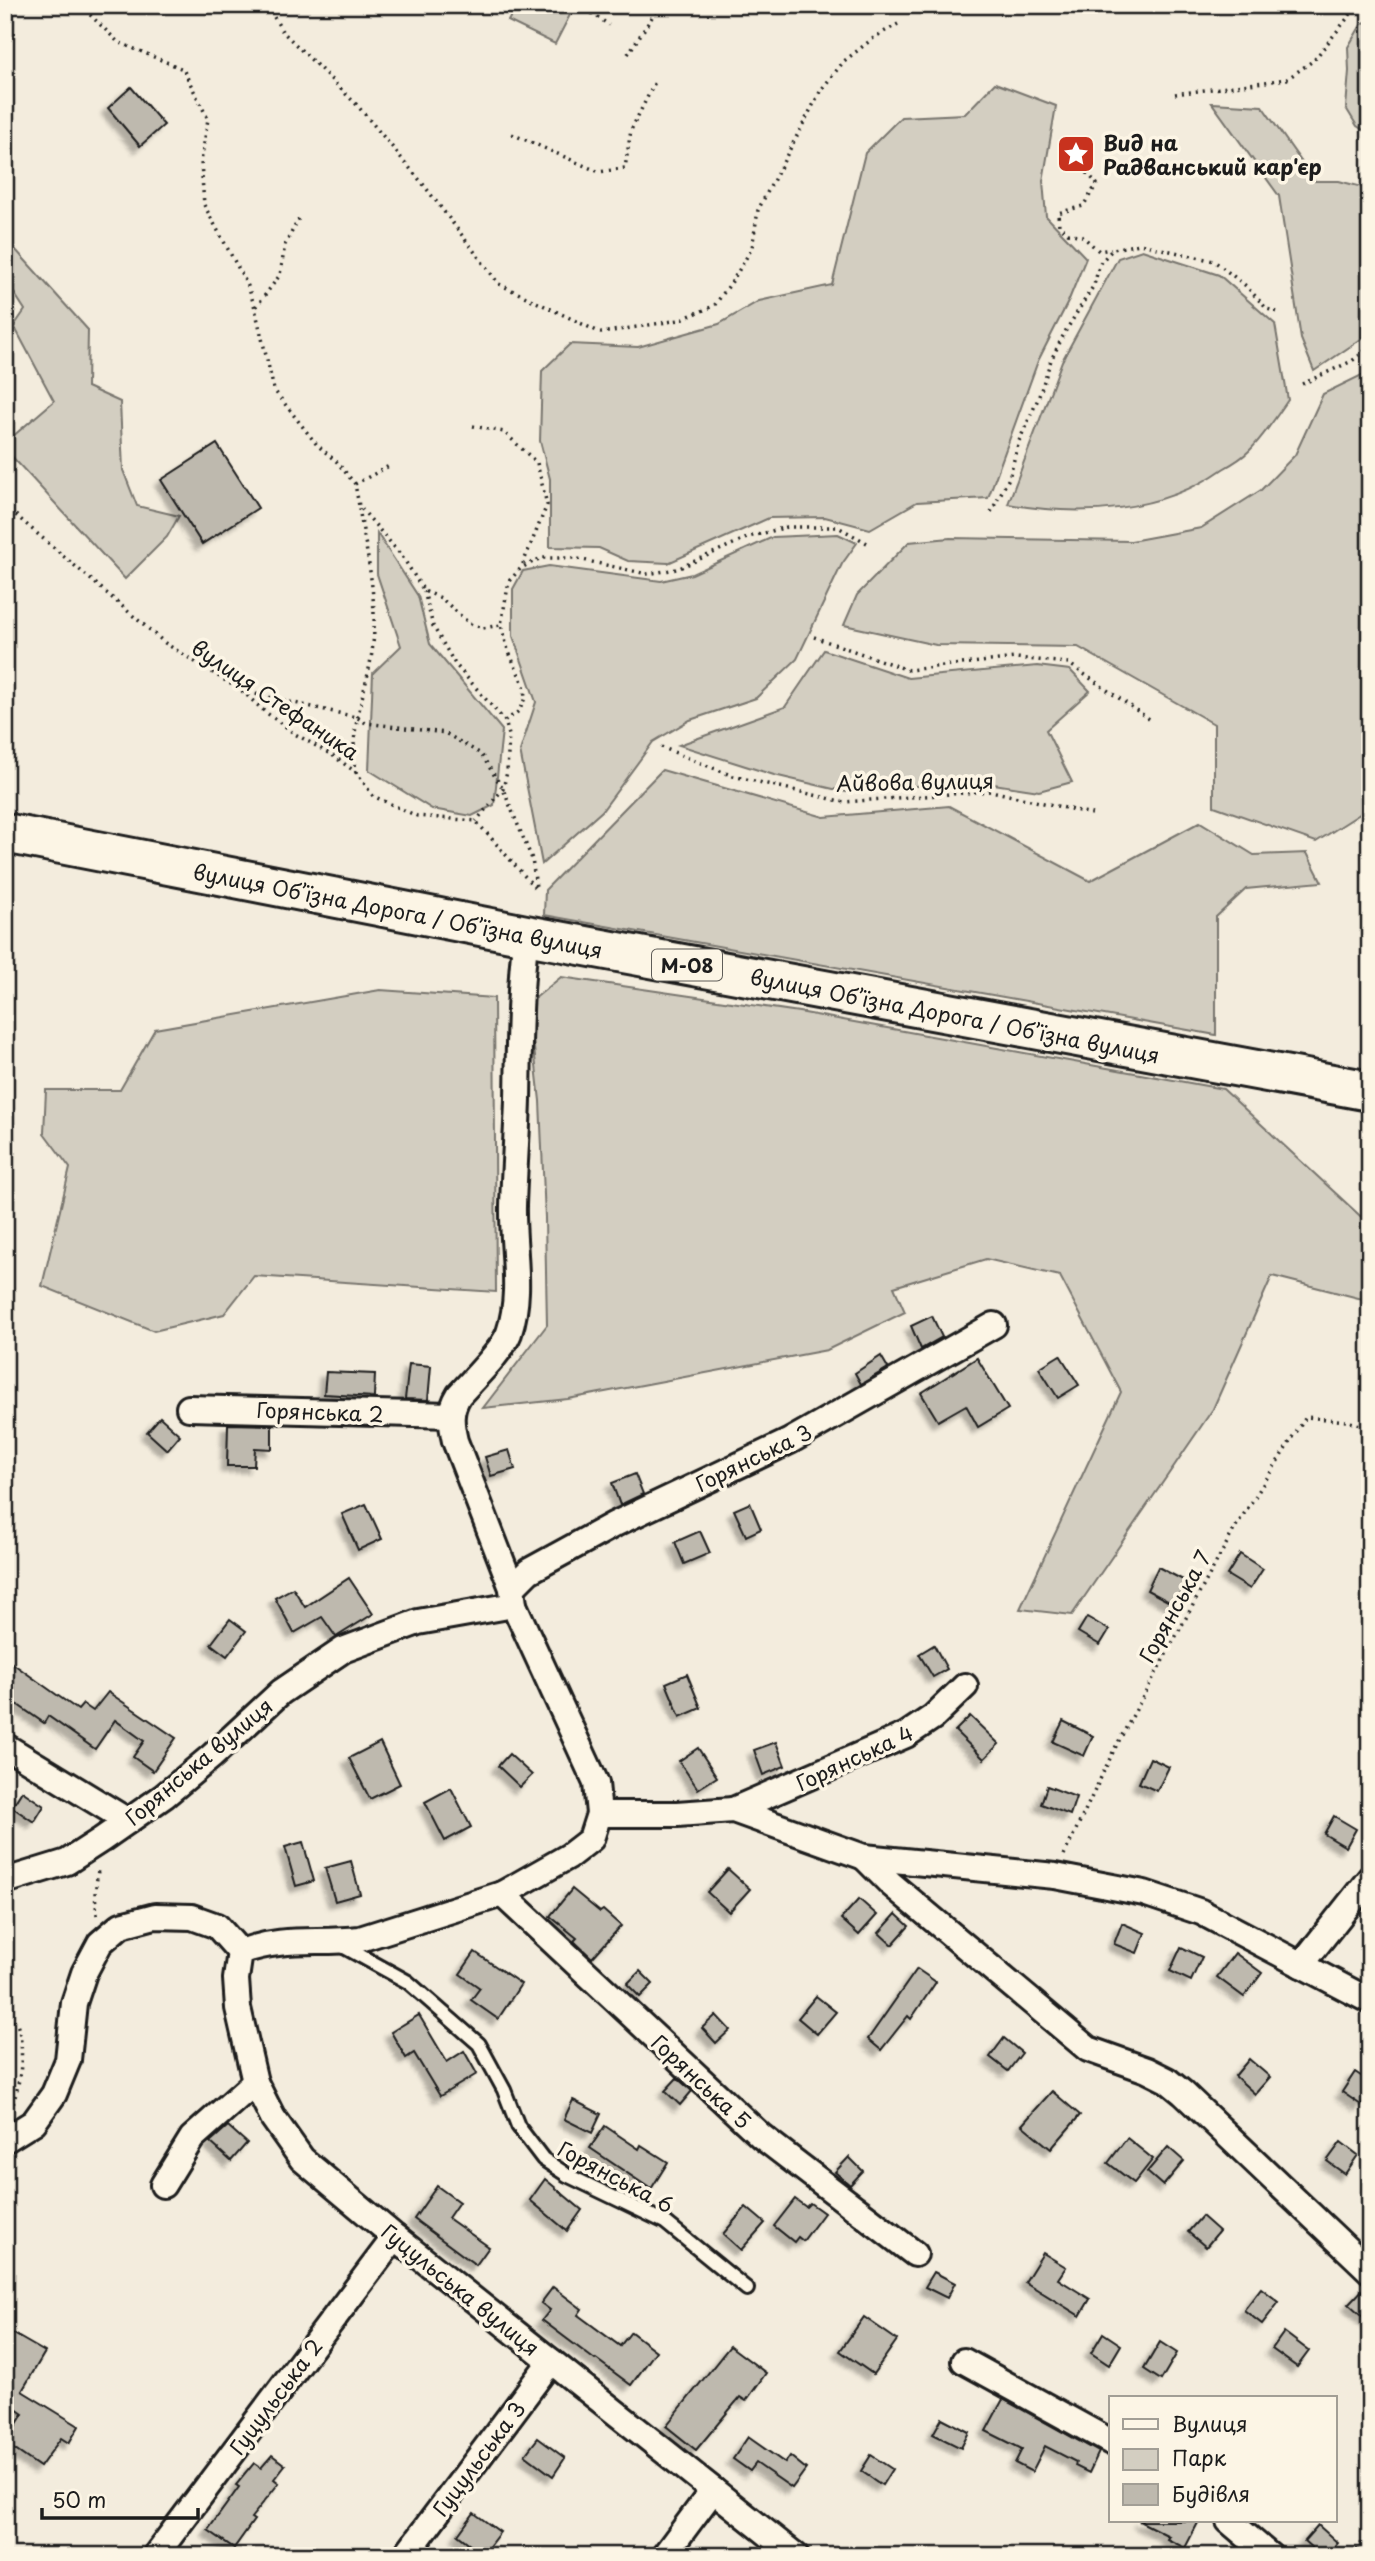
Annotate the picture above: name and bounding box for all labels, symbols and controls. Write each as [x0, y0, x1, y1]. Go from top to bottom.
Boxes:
place label: Вид на Радванський кар'єр [1103, 126, 1322, 182]
place icon: Вид на Радванський кар'єр [1055, 133, 1097, 175]
street label: вулиця Стефаника [186, 631, 367, 768]
street label: Айвова вулиця [836, 764, 994, 798]
street label: вулиця Обʼїзна Дорога / Обʼїзна вулиця [191, 855, 605, 965]
road number: М-08 [652, 950, 722, 981]
street label: вулиця Обʼїзна Дорога / Обʼїзна вулиця [748, 960, 1162, 1070]
street label: Горянська 2 [256, 1393, 384, 1429]
street label: Горянська 3 [689, 1415, 817, 1499]
street label: Горянська 7 [1130, 1544, 1218, 1668]
street label: Горянська вулиця [117, 1690, 279, 1832]
street label: Горянська 4 [790, 1716, 918, 1798]
street label: Горянська 5 [645, 2026, 759, 2136]
street label: Горянська 6 [552, 2132, 680, 2220]
street label: Гуцульська вулиця [375, 2215, 547, 2363]
street label: Гуцульська 2 [221, 2331, 329, 2461]
street label: Гуцульська 3 [424, 2394, 532, 2522]
legend [1109, 2396, 1336, 2522]
text: Вулиця [1172, 2407, 1248, 2439]
text: Парк [1172, 2441, 1227, 2473]
scale bar [42, 2477, 198, 2521]
text: Будівля [1172, 2477, 1250, 2509]
text: 50 m [52, 2483, 106, 2515]

